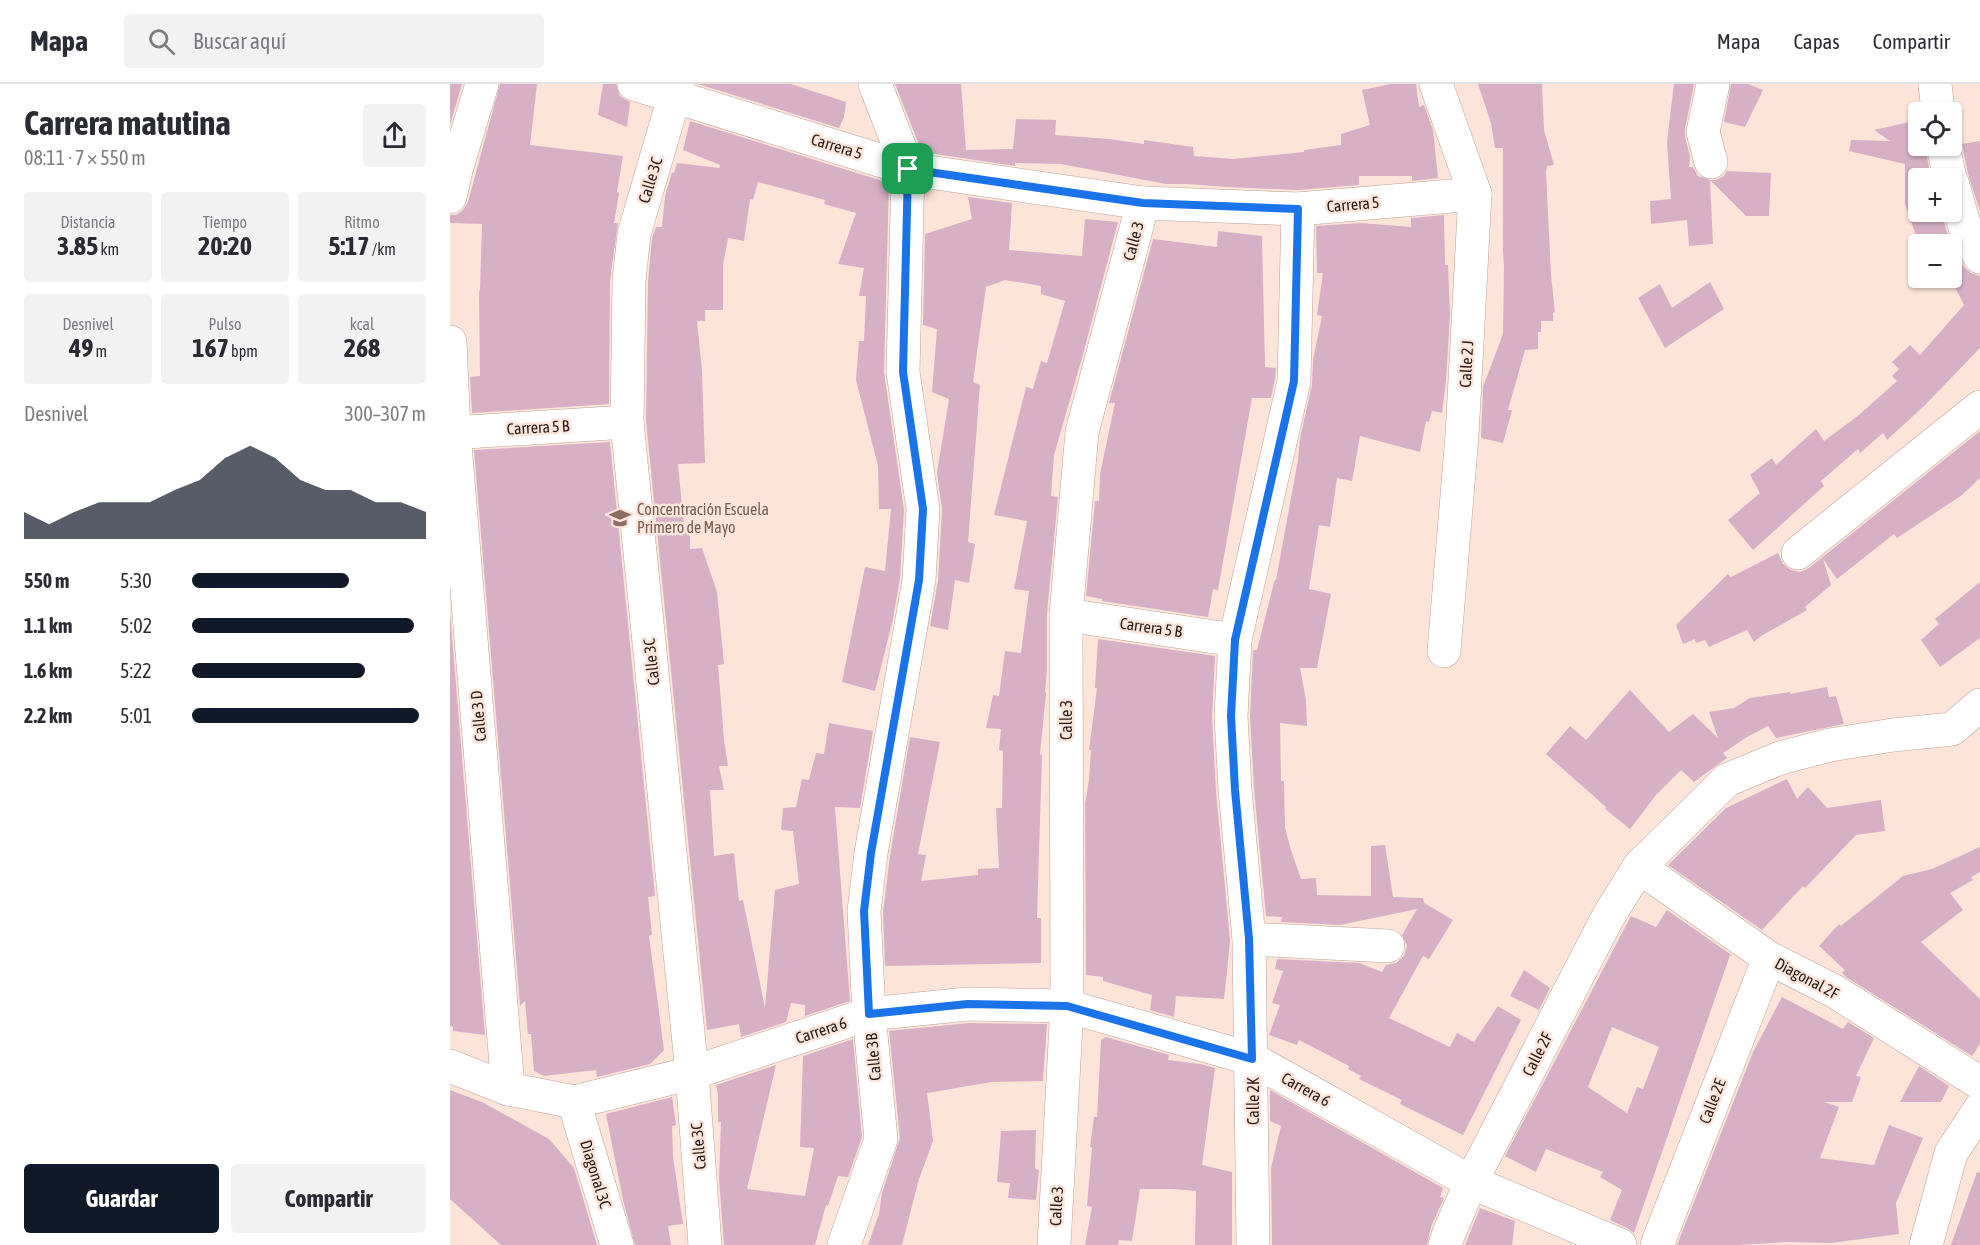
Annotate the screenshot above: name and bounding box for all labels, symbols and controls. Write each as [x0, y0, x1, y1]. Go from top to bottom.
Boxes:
search box [124, 14, 544, 68]
text: Mapa [30, 25, 88, 57]
icon: search [145, 25, 178, 58]
text: Buscar aquí [193, 28, 286, 54]
text: Mapa [1717, 29, 1760, 53]
text: Capas [1793, 29, 1840, 53]
text: Compartir [1873, 29, 1950, 53]
map controls [1908, 102, 1962, 288]
button: locate [1908, 102, 1962, 156]
text: Carrera matutina [24, 104, 231, 142]
button: share [363, 104, 426, 167]
street label: Carrera 5 [809, 130, 865, 162]
pin [882, 143, 933, 194]
text: 08:11 · 7 × 550 m [24, 146, 146, 169]
icon: arrive [891, 152, 924, 185]
street label: Calle 3C [635, 155, 665, 205]
button: + [1908, 168, 1962, 222]
street label: Carrera 5 [1326, 193, 1380, 215]
text: Distancia [60, 213, 116, 231]
text: Tiempo [203, 213, 247, 231]
text: Ritmo [344, 213, 380, 231]
street label: Calle 3 [1119, 219, 1147, 263]
text: 3.85 [57, 231, 98, 261]
text: 20:20 [198, 231, 252, 261]
text: 5:17 [328, 231, 370, 261]
button: − [1908, 234, 1962, 288]
text: km [98, 240, 119, 258]
text: /km [370, 240, 396, 258]
text: Desnivel [62, 315, 114, 333]
text: Pulso [209, 315, 241, 333]
text: kcal [350, 315, 374, 333]
text: 49 [69, 333, 93, 363]
text: 167 [192, 333, 229, 363]
text: 268 [344, 333, 380, 363]
street label: Calle 2 J [1456, 340, 1476, 388]
text: m [93, 342, 107, 360]
text: bpm [229, 342, 258, 360]
text: Desnivel [24, 402, 88, 425]
text: 300–307 m [344, 402, 426, 425]
street label: Carrera 5 B [506, 416, 570, 438]
place label: Concentración Escuela Primero de Mayo [637, 500, 769, 537]
school or university icon: Concentración Escuela Primero de Mayo [608, 506, 632, 530]
text: 550 m [24, 569, 69, 592]
text: 5:30 [120, 569, 152, 592]
text: 1.1 km [24, 614, 72, 637]
text: 5:02 [120, 614, 152, 637]
street label: Carrera 5 B [1119, 614, 1184, 640]
street label: Calle 3C [640, 638, 662, 686]
text: 1.6 km [24, 659, 72, 682]
text: 5:22 [120, 659, 152, 682]
street label: Calle 3 D [467, 690, 489, 742]
street label: Calle 3 [1057, 700, 1075, 740]
text: 2.2 km [24, 704, 72, 727]
text: 5:01 [120, 704, 152, 727]
street label: Diagonal 2F [1772, 954, 1843, 1003]
street label: Carrera 6 [793, 1013, 849, 1047]
street label: Calle 2F [1518, 1029, 1556, 1079]
street label: Calle 3B [862, 1032, 884, 1081]
street label: Carrera 6 [1279, 1068, 1333, 1110]
street label: Calle 2E [1695, 1076, 1729, 1126]
street label: Calle 2K [1244, 1077, 1262, 1125]
street label: Calle 3C [687, 1122, 709, 1170]
street label: Diagonal 3C [576, 1138, 615, 1211]
button: Guardar [24, 1164, 219, 1233]
button: Compartir [231, 1164, 426, 1233]
street label: Calle 3 [1046, 1186, 1066, 1226]

